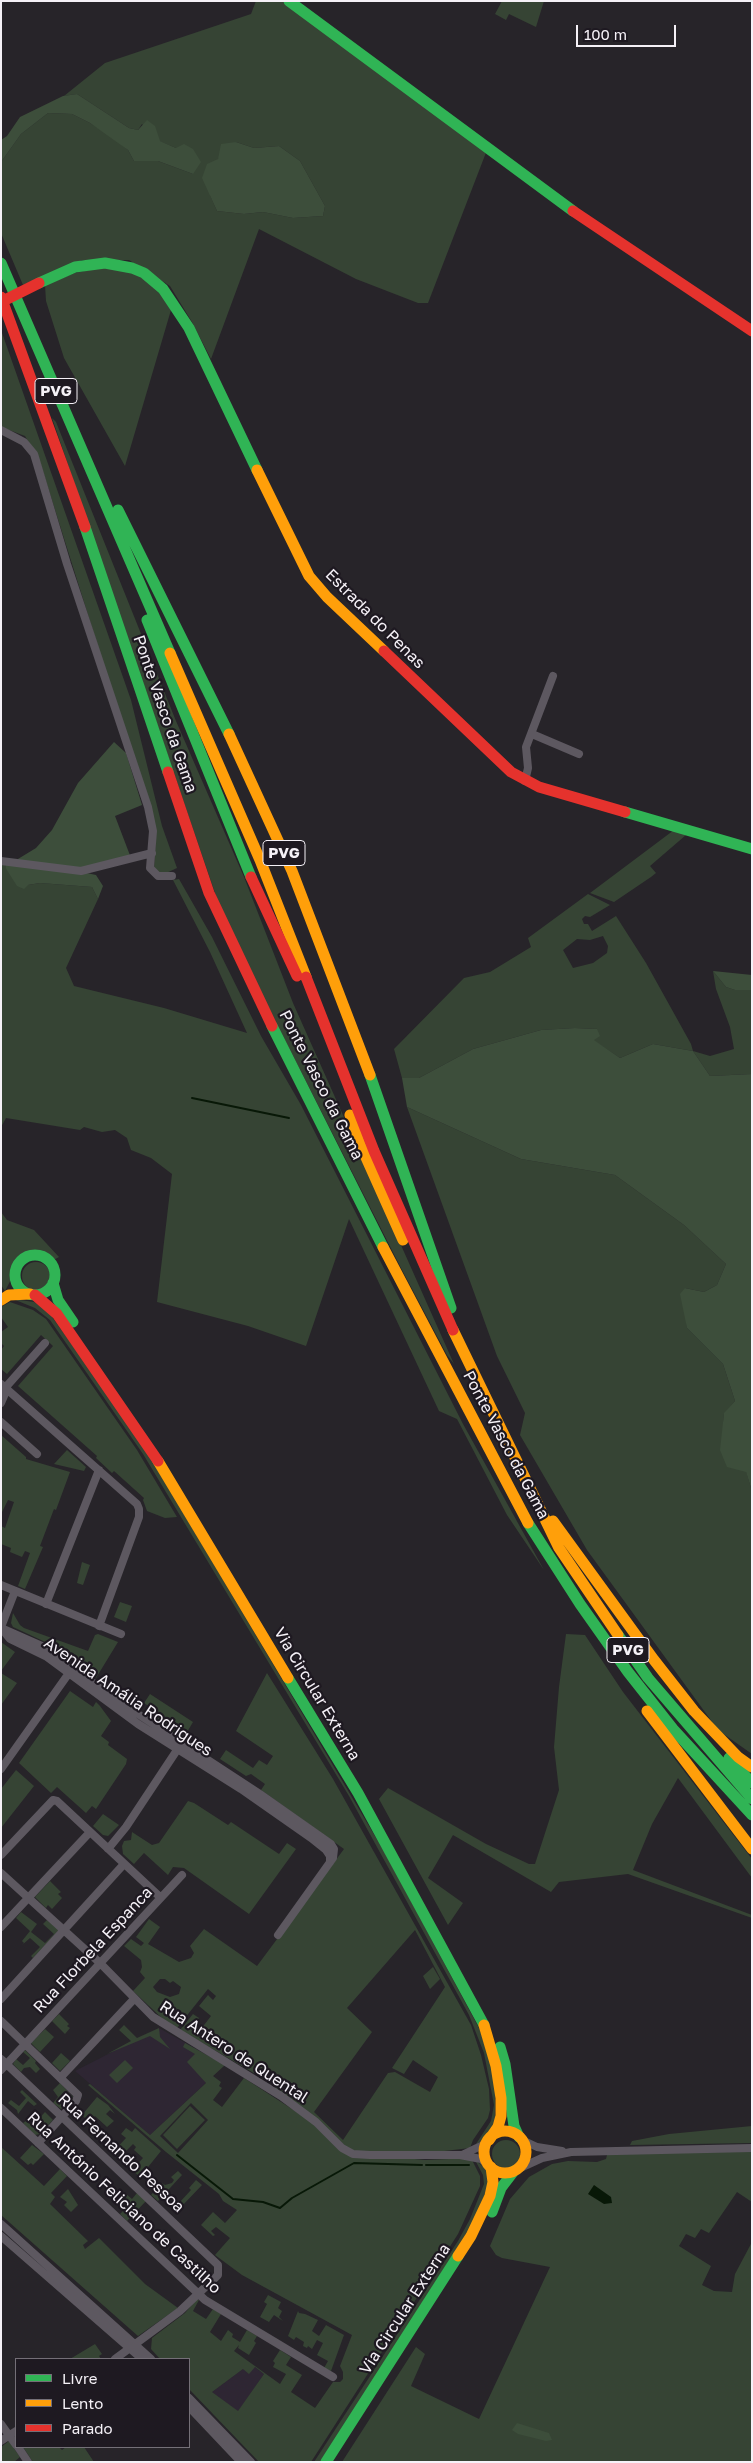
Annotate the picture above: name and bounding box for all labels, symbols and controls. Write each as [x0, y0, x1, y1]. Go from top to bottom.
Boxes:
scale bar [578, 15, 678, 47]
text: 100 m [584, 25, 627, 43]
road number: PVG [35, 378, 77, 404]
street label: Estrada do Penas [321, 565, 429, 673]
street label: Ponte Vasco da Gama [129, 633, 201, 795]
road number: PVG [263, 840, 305, 866]
street label: Ponte Vasco da Gama [275, 1007, 367, 1163]
street label: Ponte Vasco da Gama [459, 1368, 553, 1522]
street label: Via Circular Externa [270, 1624, 364, 1764]
street label: Avenida Amália Rodrigues [40, 1633, 216, 1761]
road number: PVG [607, 1638, 649, 1662]
street label: Rua Florbela Espanca [30, 1883, 156, 2017]
street label: Rua Antero de Quental [156, 1997, 312, 2107]
street label: Rua Fernando Pessoa [54, 2090, 188, 2216]
street label: Rua António Feliciano de Castilho [23, 2108, 225, 2298]
street label: Via Circular Externa [356, 2240, 454, 2378]
legend [15, 2358, 190, 2448]
text: Livre [62, 2369, 97, 2387]
text: Lento [62, 2394, 103, 2412]
text: Parado [62, 2419, 113, 2437]

